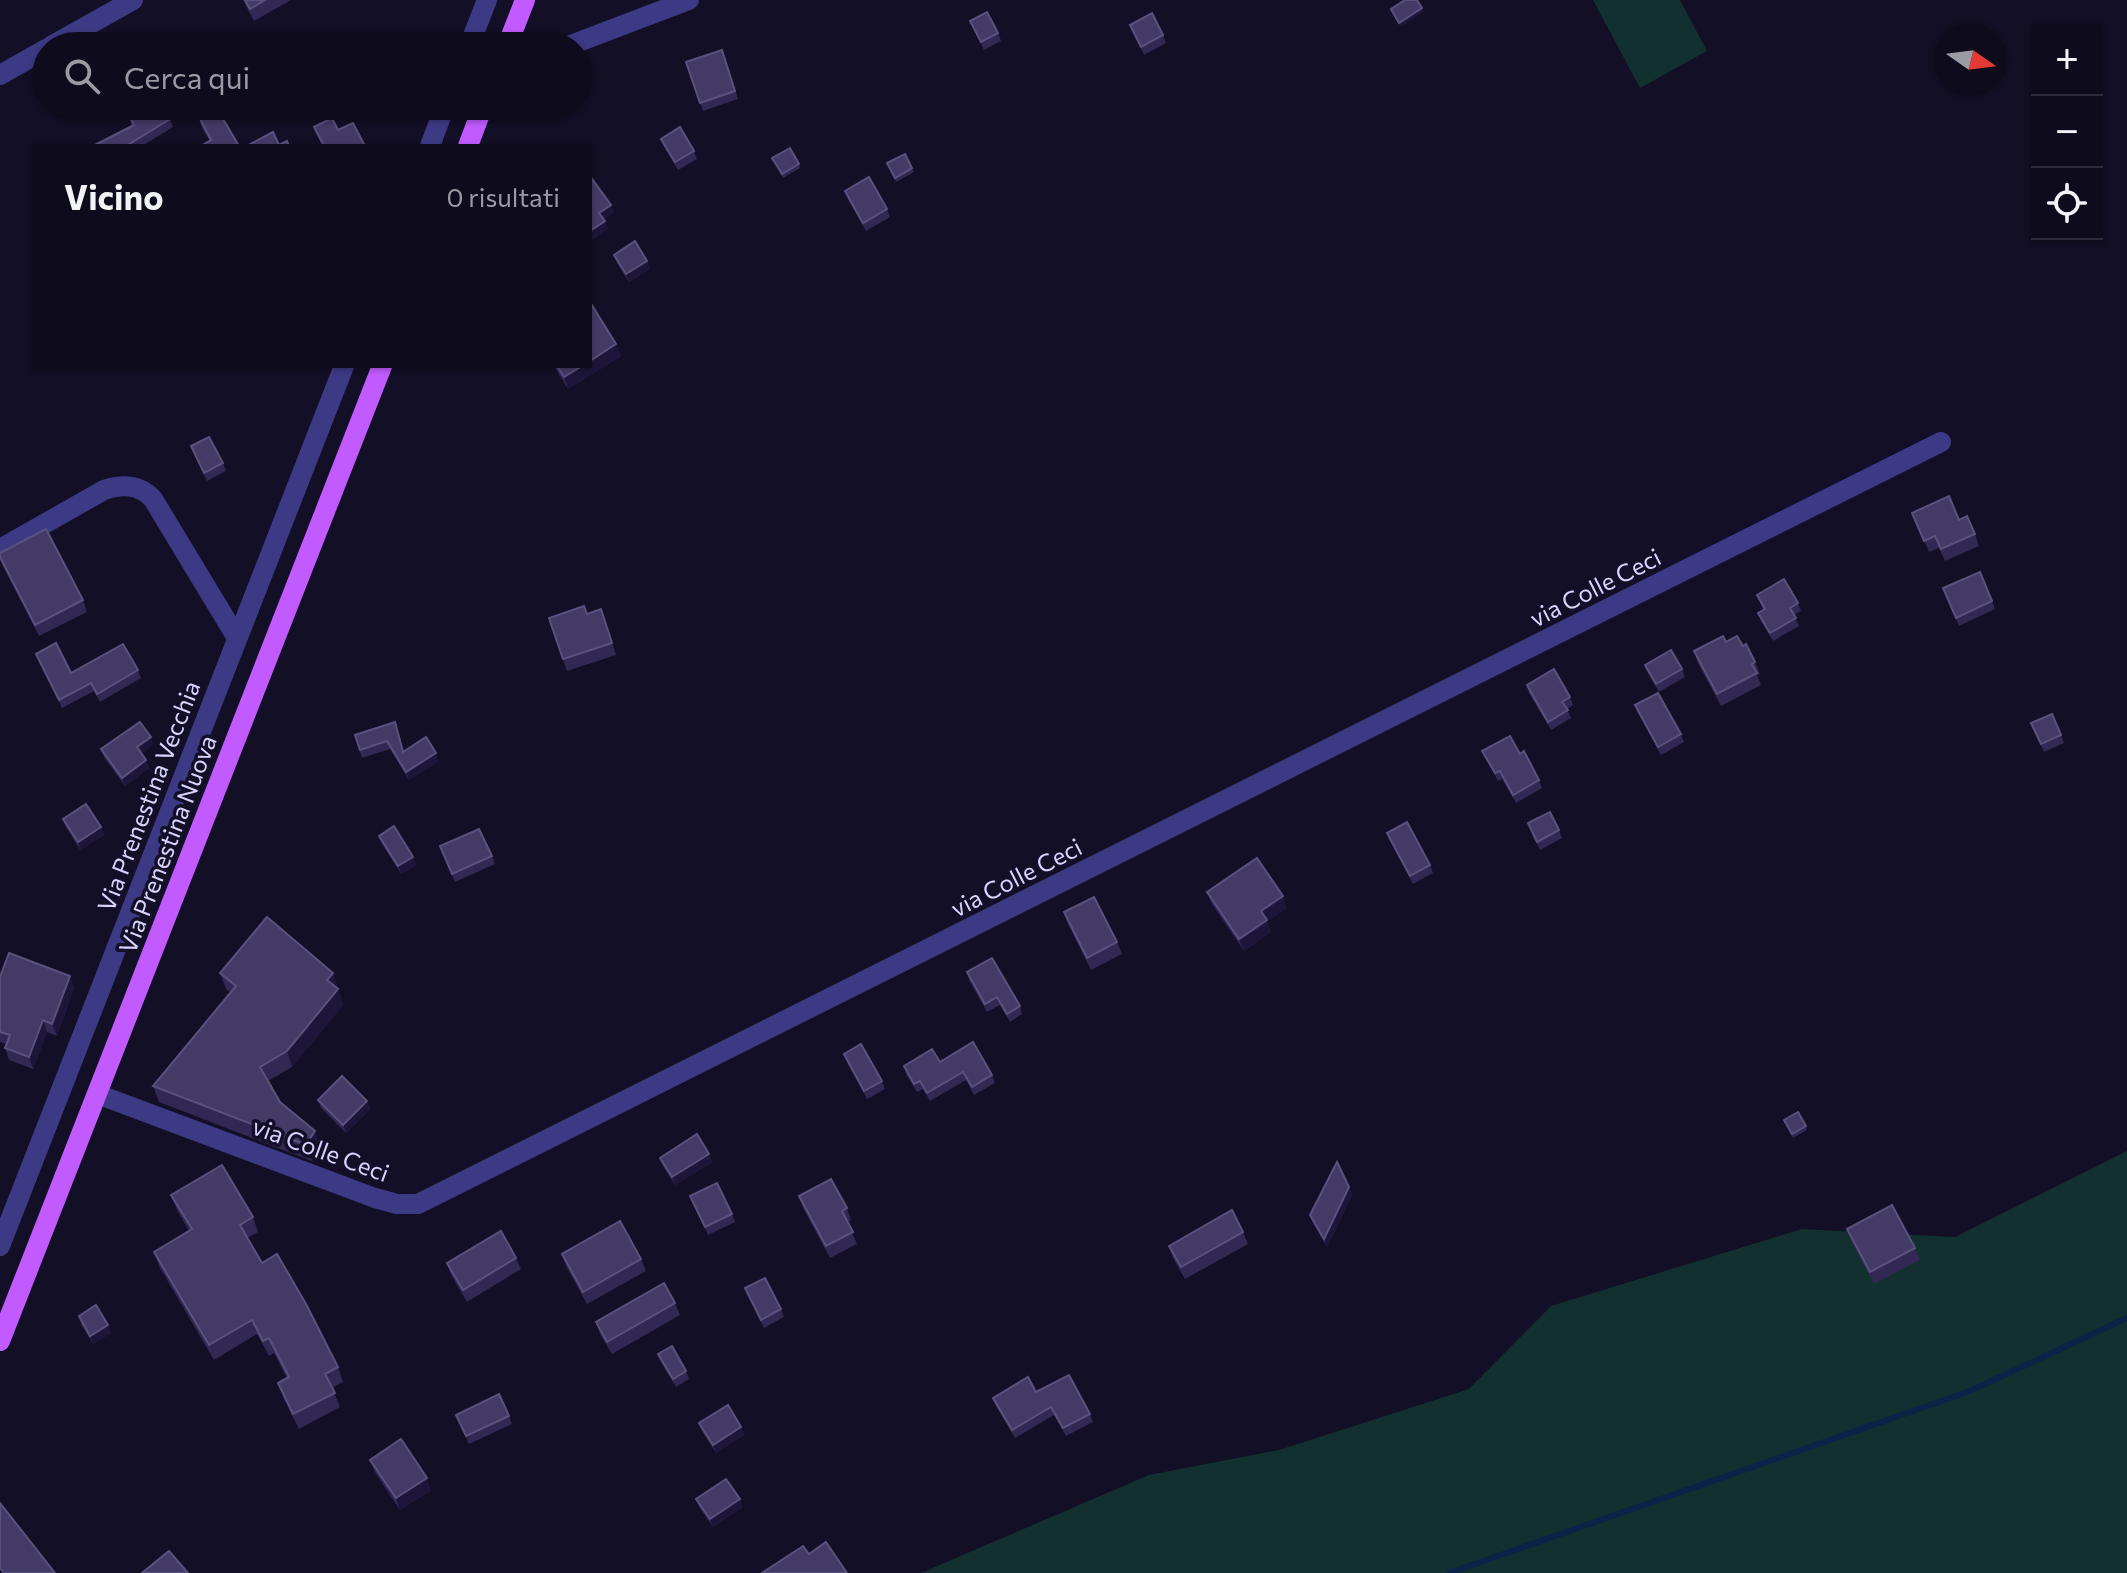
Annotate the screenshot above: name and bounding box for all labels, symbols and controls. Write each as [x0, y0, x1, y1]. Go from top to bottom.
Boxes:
north arrow [1935, 24, 2007, 96]
map controls [2031, 24, 2103, 240]
button: + [2031, 24, 2103, 96]
search box [32, 32, 592, 120]
icon: search [60, 54, 104, 98]
text: Cerca qui [124, 58, 250, 95]
button: − [2031, 96, 2103, 168]
button: locate [2031, 168, 2103, 240]
text: Vicino [64, 175, 164, 217]
text: 0 risultati [446, 181, 560, 212]
street label: via Colle Ceci [1525, 542, 1665, 632]
street label: Via Prenestina Vecchia [91, 677, 205, 915]
street label: Via Prenestina Nuova [112, 731, 222, 957]
street label: via Colle Ceci [946, 832, 1086, 922]
street label: via Colle Ceci [249, 1111, 393, 1187]

